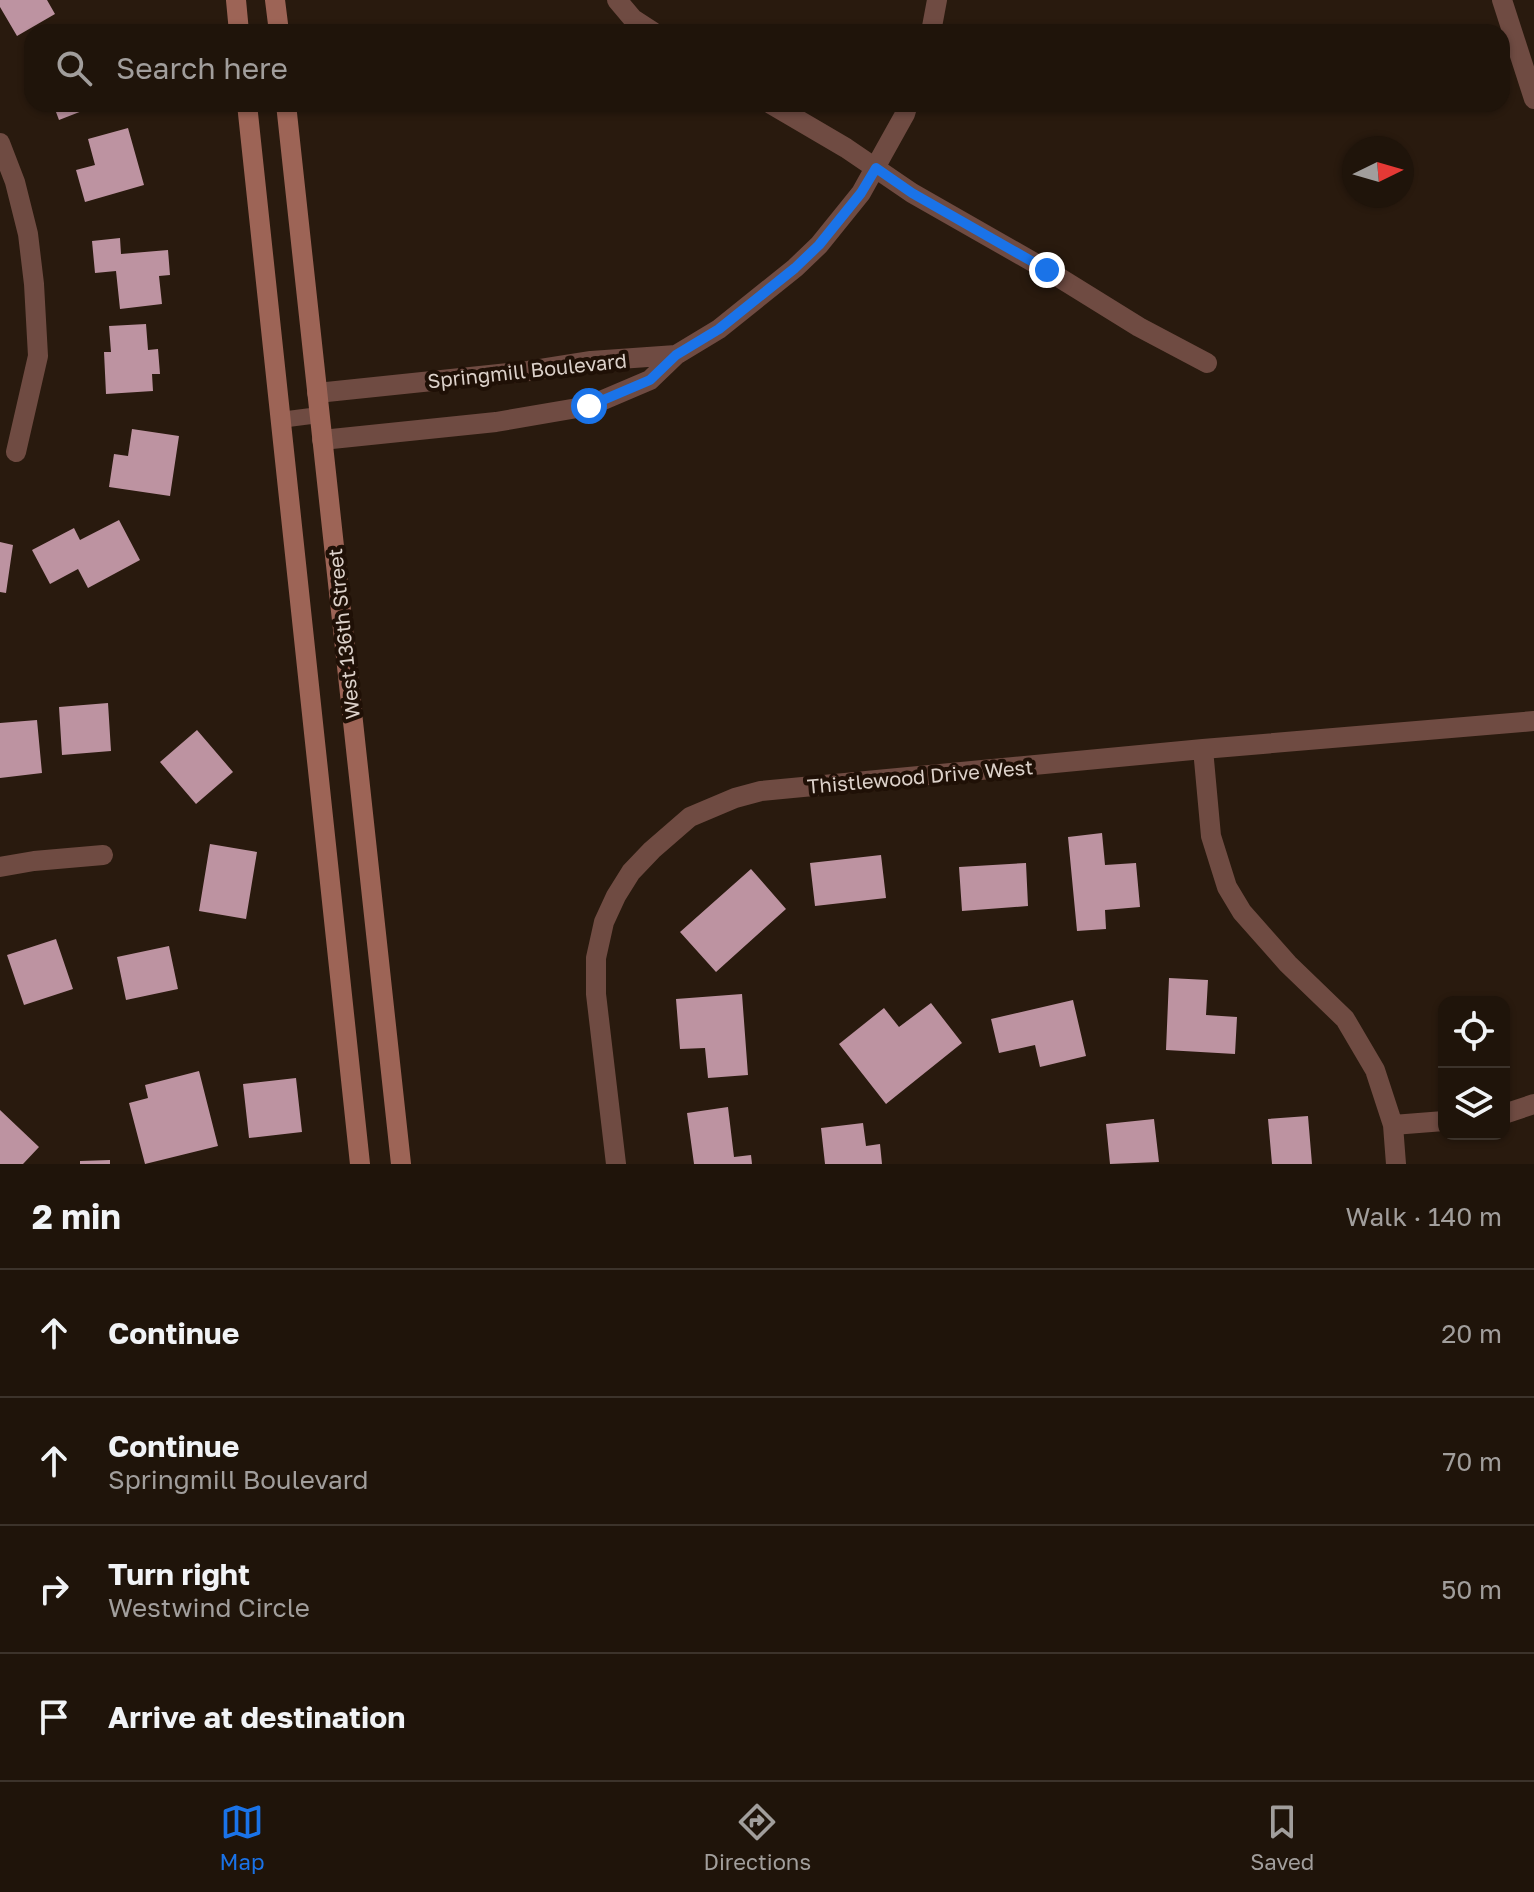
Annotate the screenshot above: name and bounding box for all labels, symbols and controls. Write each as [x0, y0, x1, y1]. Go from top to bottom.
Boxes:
search box [24, 24, 1510, 112]
icon: search [52, 46, 96, 90]
text: Search here [116, 50, 288, 86]
north arrow [1342, 136, 1414, 208]
route end [1029, 252, 1065, 288]
street label: Springmill Boulevard [426, 348, 628, 392]
route start [571, 388, 607, 424]
street label: West 136th Street [322, 547, 364, 721]
street label: Thistlewood Drive West [806, 754, 1034, 798]
map controls [1438, 996, 1510, 1140]
button: locate [1438, 996, 1510, 1068]
button: layers [1438, 1068, 1510, 1140]
text: 2 min [32, 1196, 121, 1236]
text: Walk · 140 m [1345, 1201, 1502, 1232]
icon: ahead [32, 1311, 76, 1355]
text: Continue [108, 1315, 239, 1351]
text: 20 m [1441, 1318, 1502, 1349]
text: Continue [108, 1428, 239, 1464]
icon: ahead [32, 1439, 76, 1483]
text: 70 m [1443, 1446, 1502, 1477]
text: Springmill Boulevard [108, 1464, 369, 1495]
text: Turn right [108, 1556, 250, 1592]
icon: right [32, 1567, 76, 1611]
text: 50 m [1441, 1574, 1502, 1605]
text: Westwind Circle [108, 1592, 310, 1623]
icon: arrive [32, 1695, 76, 1739]
text: Arrive at destination [108, 1699, 405, 1735]
tab: Map [220, 1800, 264, 1875]
tab: Directions [704, 1800, 811, 1875]
tab: Saved [1250, 1800, 1314, 1875]

